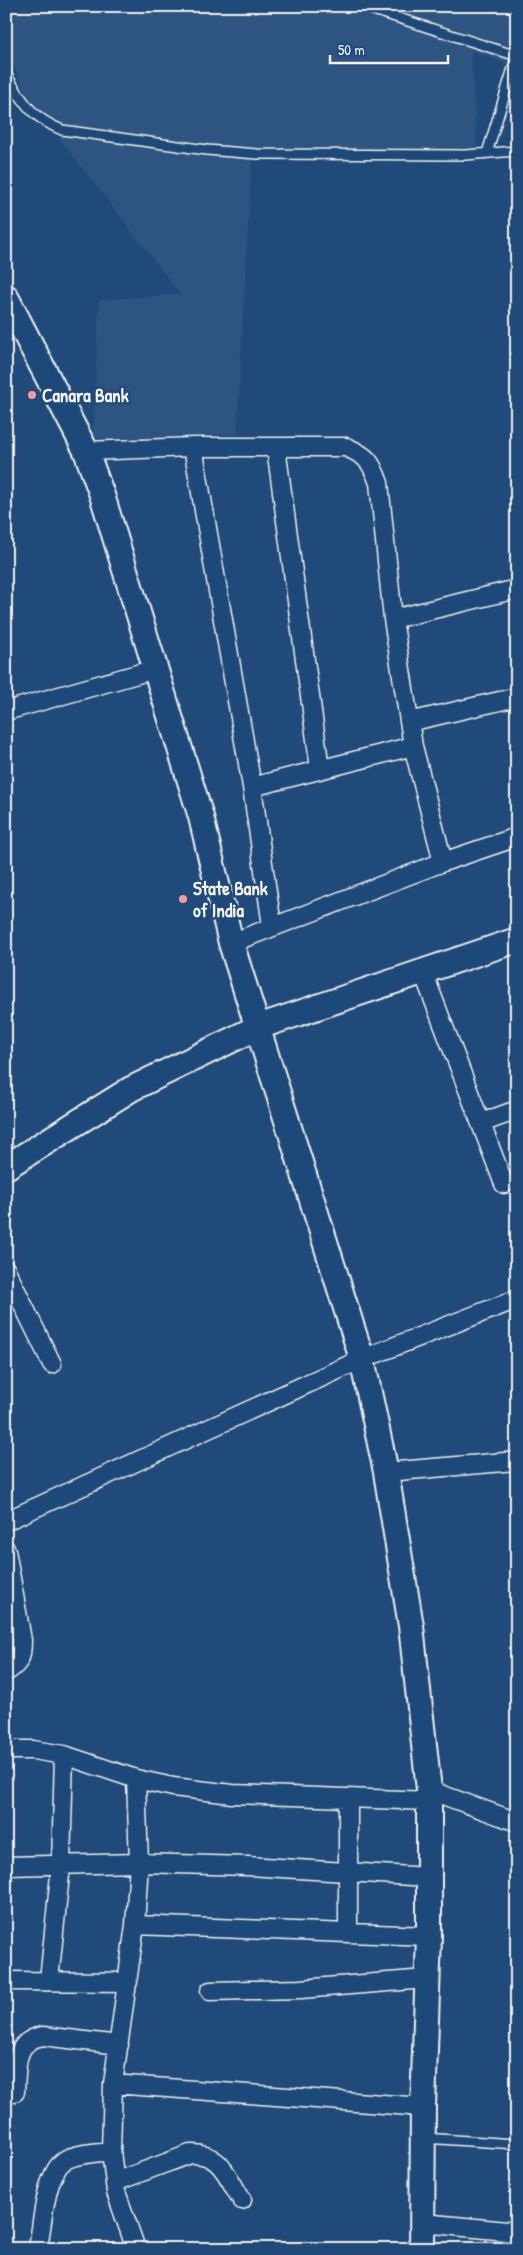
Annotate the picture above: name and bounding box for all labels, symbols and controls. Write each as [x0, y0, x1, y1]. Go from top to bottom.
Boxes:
scale bar [330, 32, 448, 64]
text: 50 m [338, 39, 365, 60]
place label: Canara Bank [42, 382, 129, 408]
marker: Canara Bank [26, 389, 38, 401]
place label: State Bank of India [193, 875, 268, 923]
marker: State Bank of India [177, 893, 189, 905]

